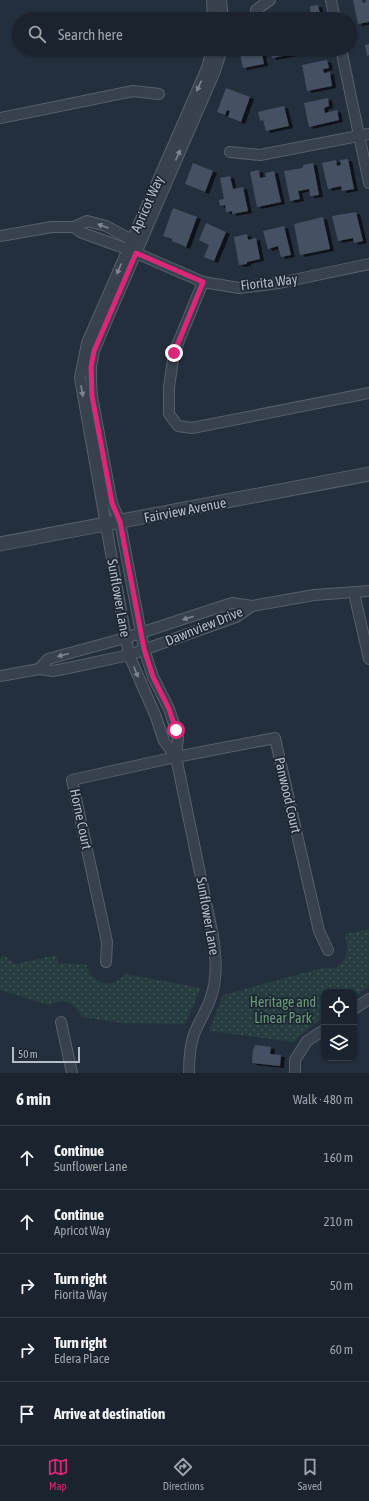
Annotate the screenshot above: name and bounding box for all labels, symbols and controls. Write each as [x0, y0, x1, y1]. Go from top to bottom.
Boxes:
search box [12, 12, 357, 56]
icon: search [26, 23, 48, 45]
text: Search here [58, 26, 123, 43]
one-way arrow [196, 80, 202, 91]
one-way arrow [176, 148, 182, 160]
street label: Apricot Way [127, 173, 167, 235]
one-way arrow [97, 223, 109, 229]
one-way arrow [115, 263, 121, 275]
street label: Fiorita Way [240, 271, 299, 293]
route end [165, 344, 183, 362]
one-way arrow [79, 385, 85, 397]
street label: Fairview Avenue [143, 494, 227, 526]
street label: Sunflower Lane [104, 558, 134, 638]
street label: Dawnview Drive [163, 603, 245, 649]
one-way arrow [181, 615, 193, 621]
one-way arrow [57, 652, 69, 658]
one-way arrow [134, 667, 140, 679]
route start [167, 721, 185, 739]
street label: Panwood Court [271, 755, 305, 835]
street label: Horne Court [67, 787, 95, 851]
street label: Sunflower Lane [193, 876, 223, 956]
map controls [321, 989, 357, 1061]
button: locate [321, 989, 357, 1025]
park label: Heritage and Linear Park [250, 994, 316, 1026]
button: layers [321, 1025, 357, 1061]
scale bar [12, 1045, 80, 1064]
text: 50 m [18, 1048, 38, 1060]
text: 6 min [16, 1089, 51, 1109]
text: Walk · 480 m [293, 1092, 353, 1107]
text: Continue [54, 1142, 104, 1159]
icon: ahead [16, 1147, 38, 1169]
text: 160 m [324, 1150, 353, 1165]
text: Sunflower Lane [54, 1159, 127, 1174]
text: Continue [54, 1206, 104, 1223]
icon: ahead [16, 1211, 38, 1233]
text: 210 m [324, 1214, 353, 1229]
text: Apricot Way [54, 1223, 110, 1238]
text: Turn right [54, 1270, 107, 1287]
icon: right [16, 1275, 38, 1297]
text: 50 m [330, 1278, 353, 1293]
text: Fiorita Way [54, 1287, 107, 1302]
text: Turn right [54, 1334, 107, 1351]
icon: right [16, 1339, 38, 1361]
text: 60 m [330, 1342, 353, 1357]
text: Edera Place [54, 1351, 110, 1366]
icon: arrive [16, 1403, 38, 1425]
text: Arrive at destination [54, 1405, 165, 1422]
tab: Map [47, 1456, 69, 1492]
tab: Directions [163, 1456, 204, 1492]
tab: Saved [298, 1456, 322, 1492]

